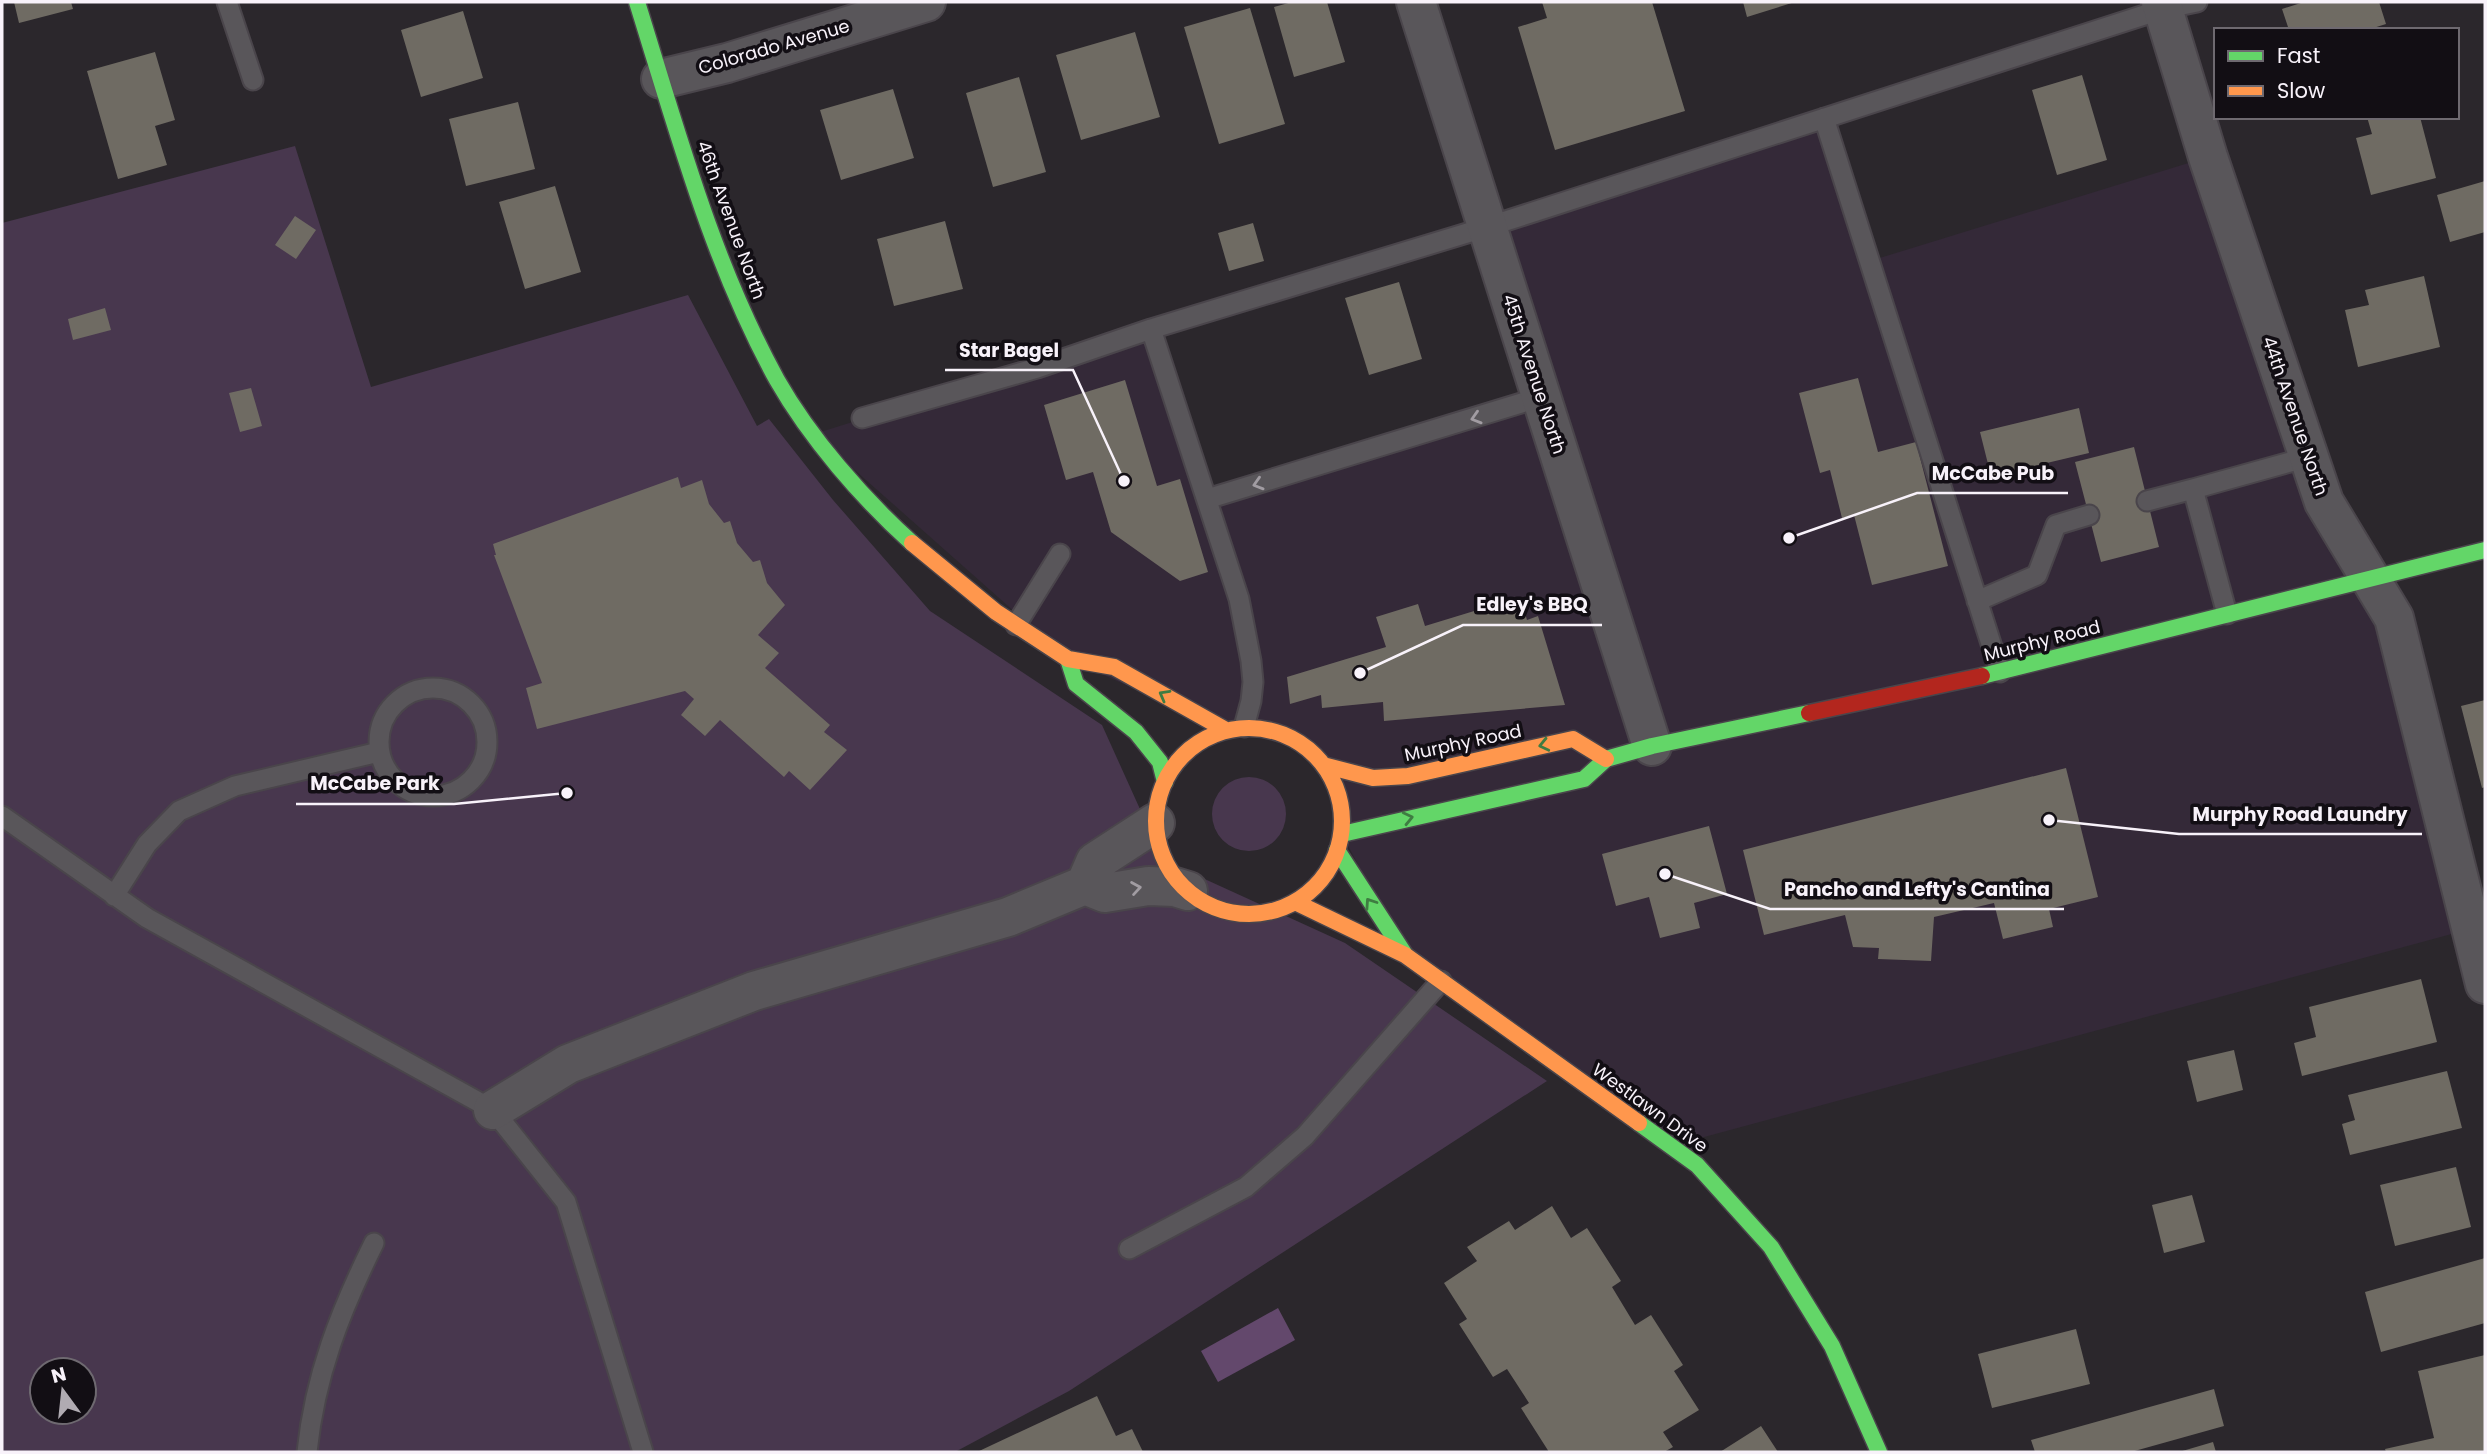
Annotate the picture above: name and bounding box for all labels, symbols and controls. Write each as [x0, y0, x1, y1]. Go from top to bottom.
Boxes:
street label: Colorado Avenue [695, 13, 852, 80]
legend [2214, 28, 2459, 119]
text: Fast [2277, 41, 2320, 70]
text: Slow [2277, 76, 2325, 105]
street label: 46th Avenue North [691, 137, 772, 303]
street label: 45th Avenue North [1497, 291, 1572, 457]
callout: Star Bagel [945, 330, 1073, 370]
street label: 44th Avenue North [2256, 333, 2334, 499]
text: Star Bagel [959, 337, 1059, 364]
one-way arrow [1470, 409, 1482, 424]
callout: McCabe Pub [1917, 453, 2068, 493]
text: McCabe Pub [1932, 460, 2054, 487]
one-way arrow [1252, 475, 1264, 490]
callout: Edley's BBQ [1463, 585, 1602, 625]
text: Edley's BBQ [1476, 591, 1588, 618]
street label: Murphy Road [1981, 614, 2103, 667]
one-way arrow [1159, 690, 1172, 703]
street label: Murphy Road [1402, 718, 1524, 767]
one-way arrow [1538, 737, 1550, 752]
callout: McCabe Park [296, 764, 454, 804]
text: McCabe Park [310, 770, 440, 797]
callout: Murphy Road Laundry [2179, 794, 2422, 834]
text: Murphy Road Laundry [2192, 801, 2409, 828]
one-way arrow [1402, 812, 1414, 827]
callout: Pancho and Lefty's Cantina [1770, 869, 2064, 909]
text: Pancho and Lefty's Cantina [1784, 876, 2050, 903]
one-way arrow [1130, 881, 1142, 896]
one-way arrow [1366, 898, 1378, 911]
street label: Westlawn Drive [1587, 1057, 1713, 1158]
north arrow [28, 1356, 98, 1426]
text: N [48, 1360, 69, 1390]

